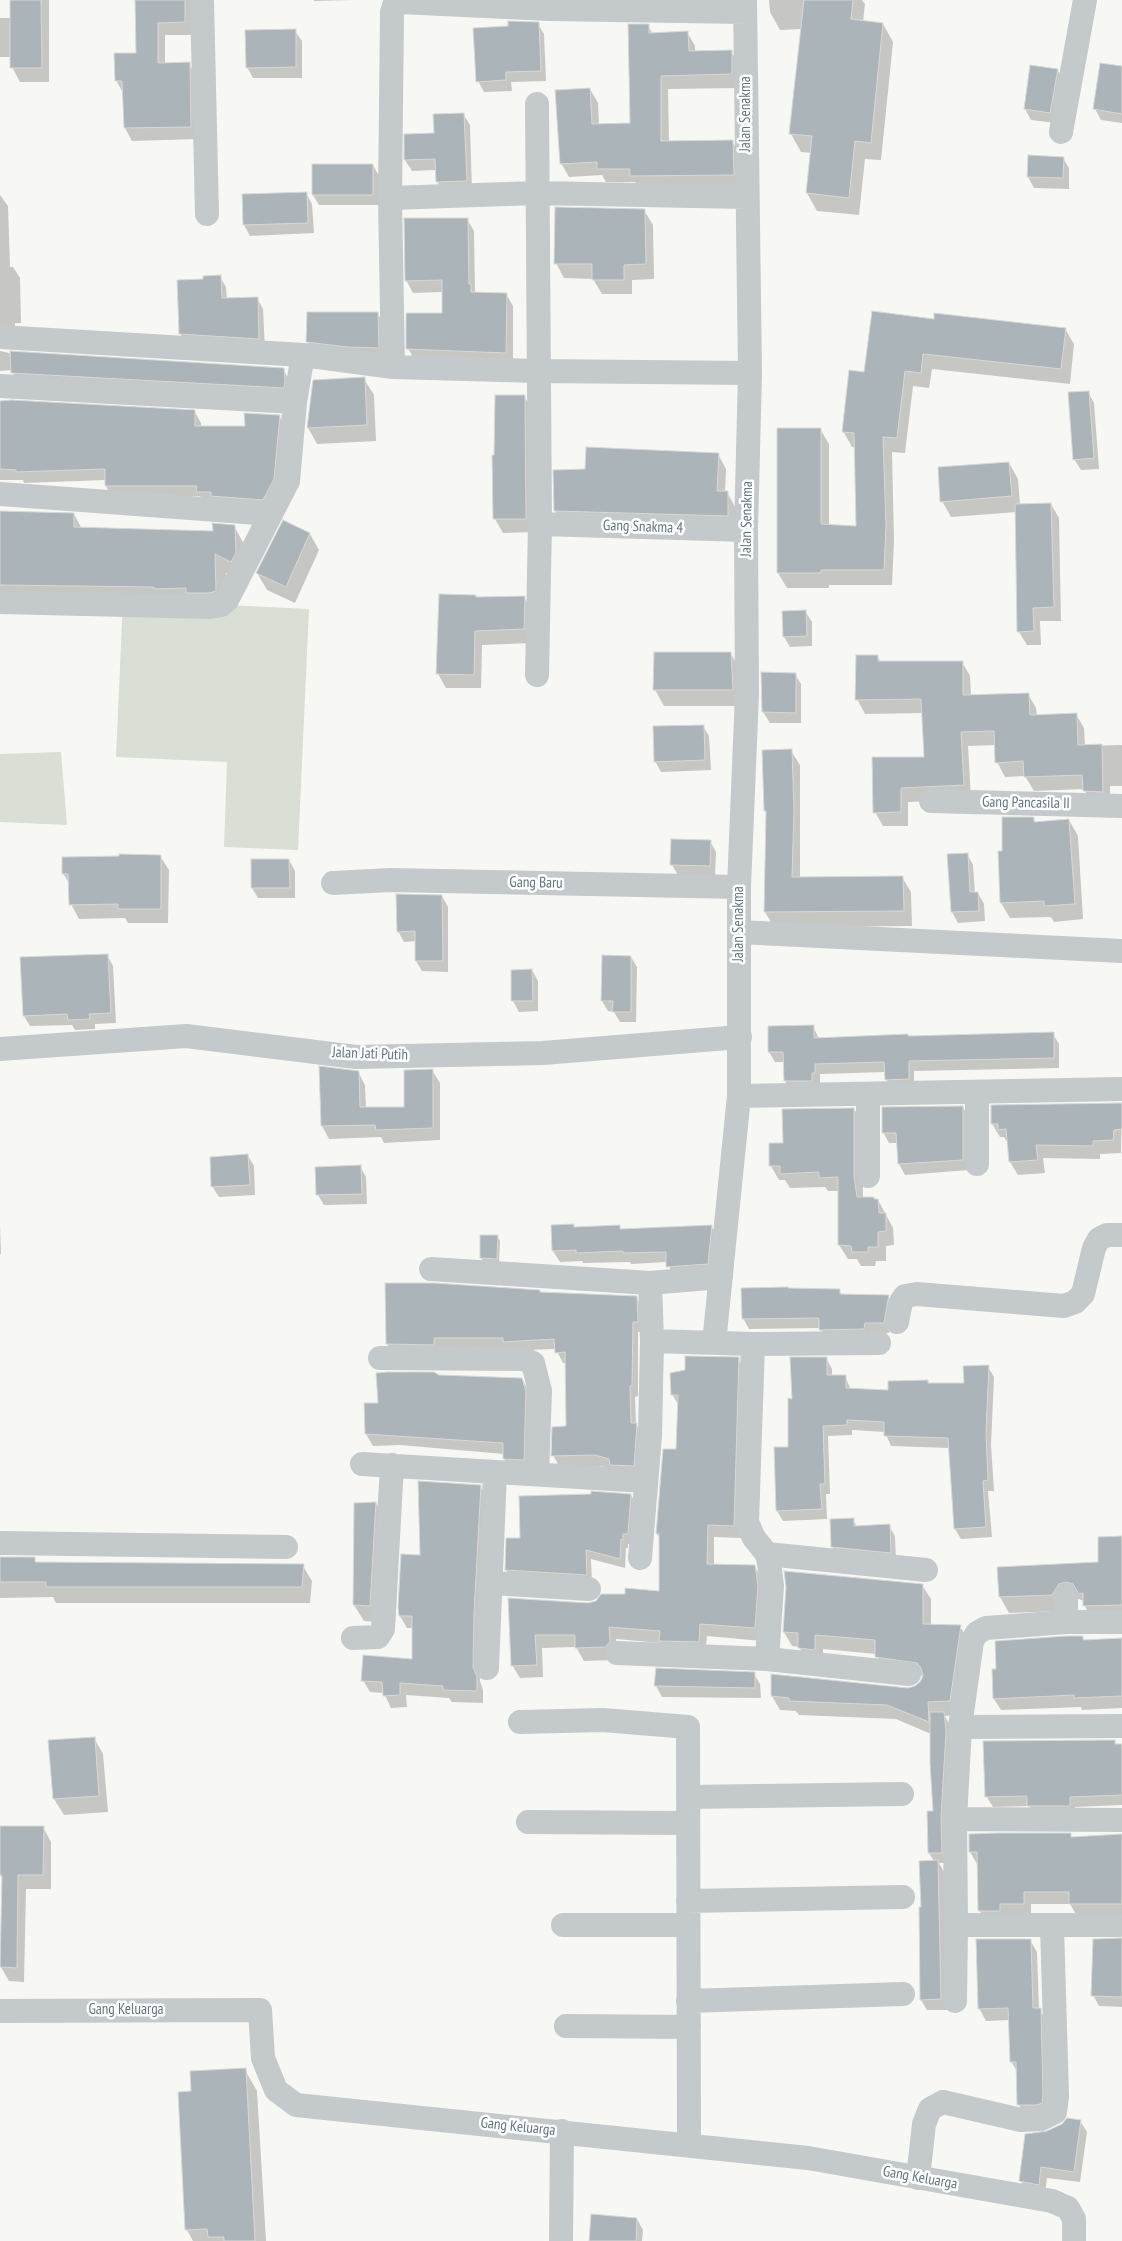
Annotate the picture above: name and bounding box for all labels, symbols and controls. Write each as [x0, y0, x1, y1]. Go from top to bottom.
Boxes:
street label: Jalan Senakma [737, 76, 755, 152]
street label: Jalan Senakma [737, 481, 757, 557]
street label: Gang Snakma 4 [603, 517, 683, 537]
street label: Gang Pancasila II [982, 793, 1070, 813]
street label: Gang Baru [509, 874, 563, 892]
street label: Jalan Senakma [730, 886, 748, 962]
street label: Jalan Jati Putih [332, 1044, 408, 1064]
street label: Gang Keluarga [88, 2001, 164, 2019]
street label: Gang Keluarga [480, 2114, 556, 2140]
street label: Gang Keluarga [881, 2163, 959, 2193]

